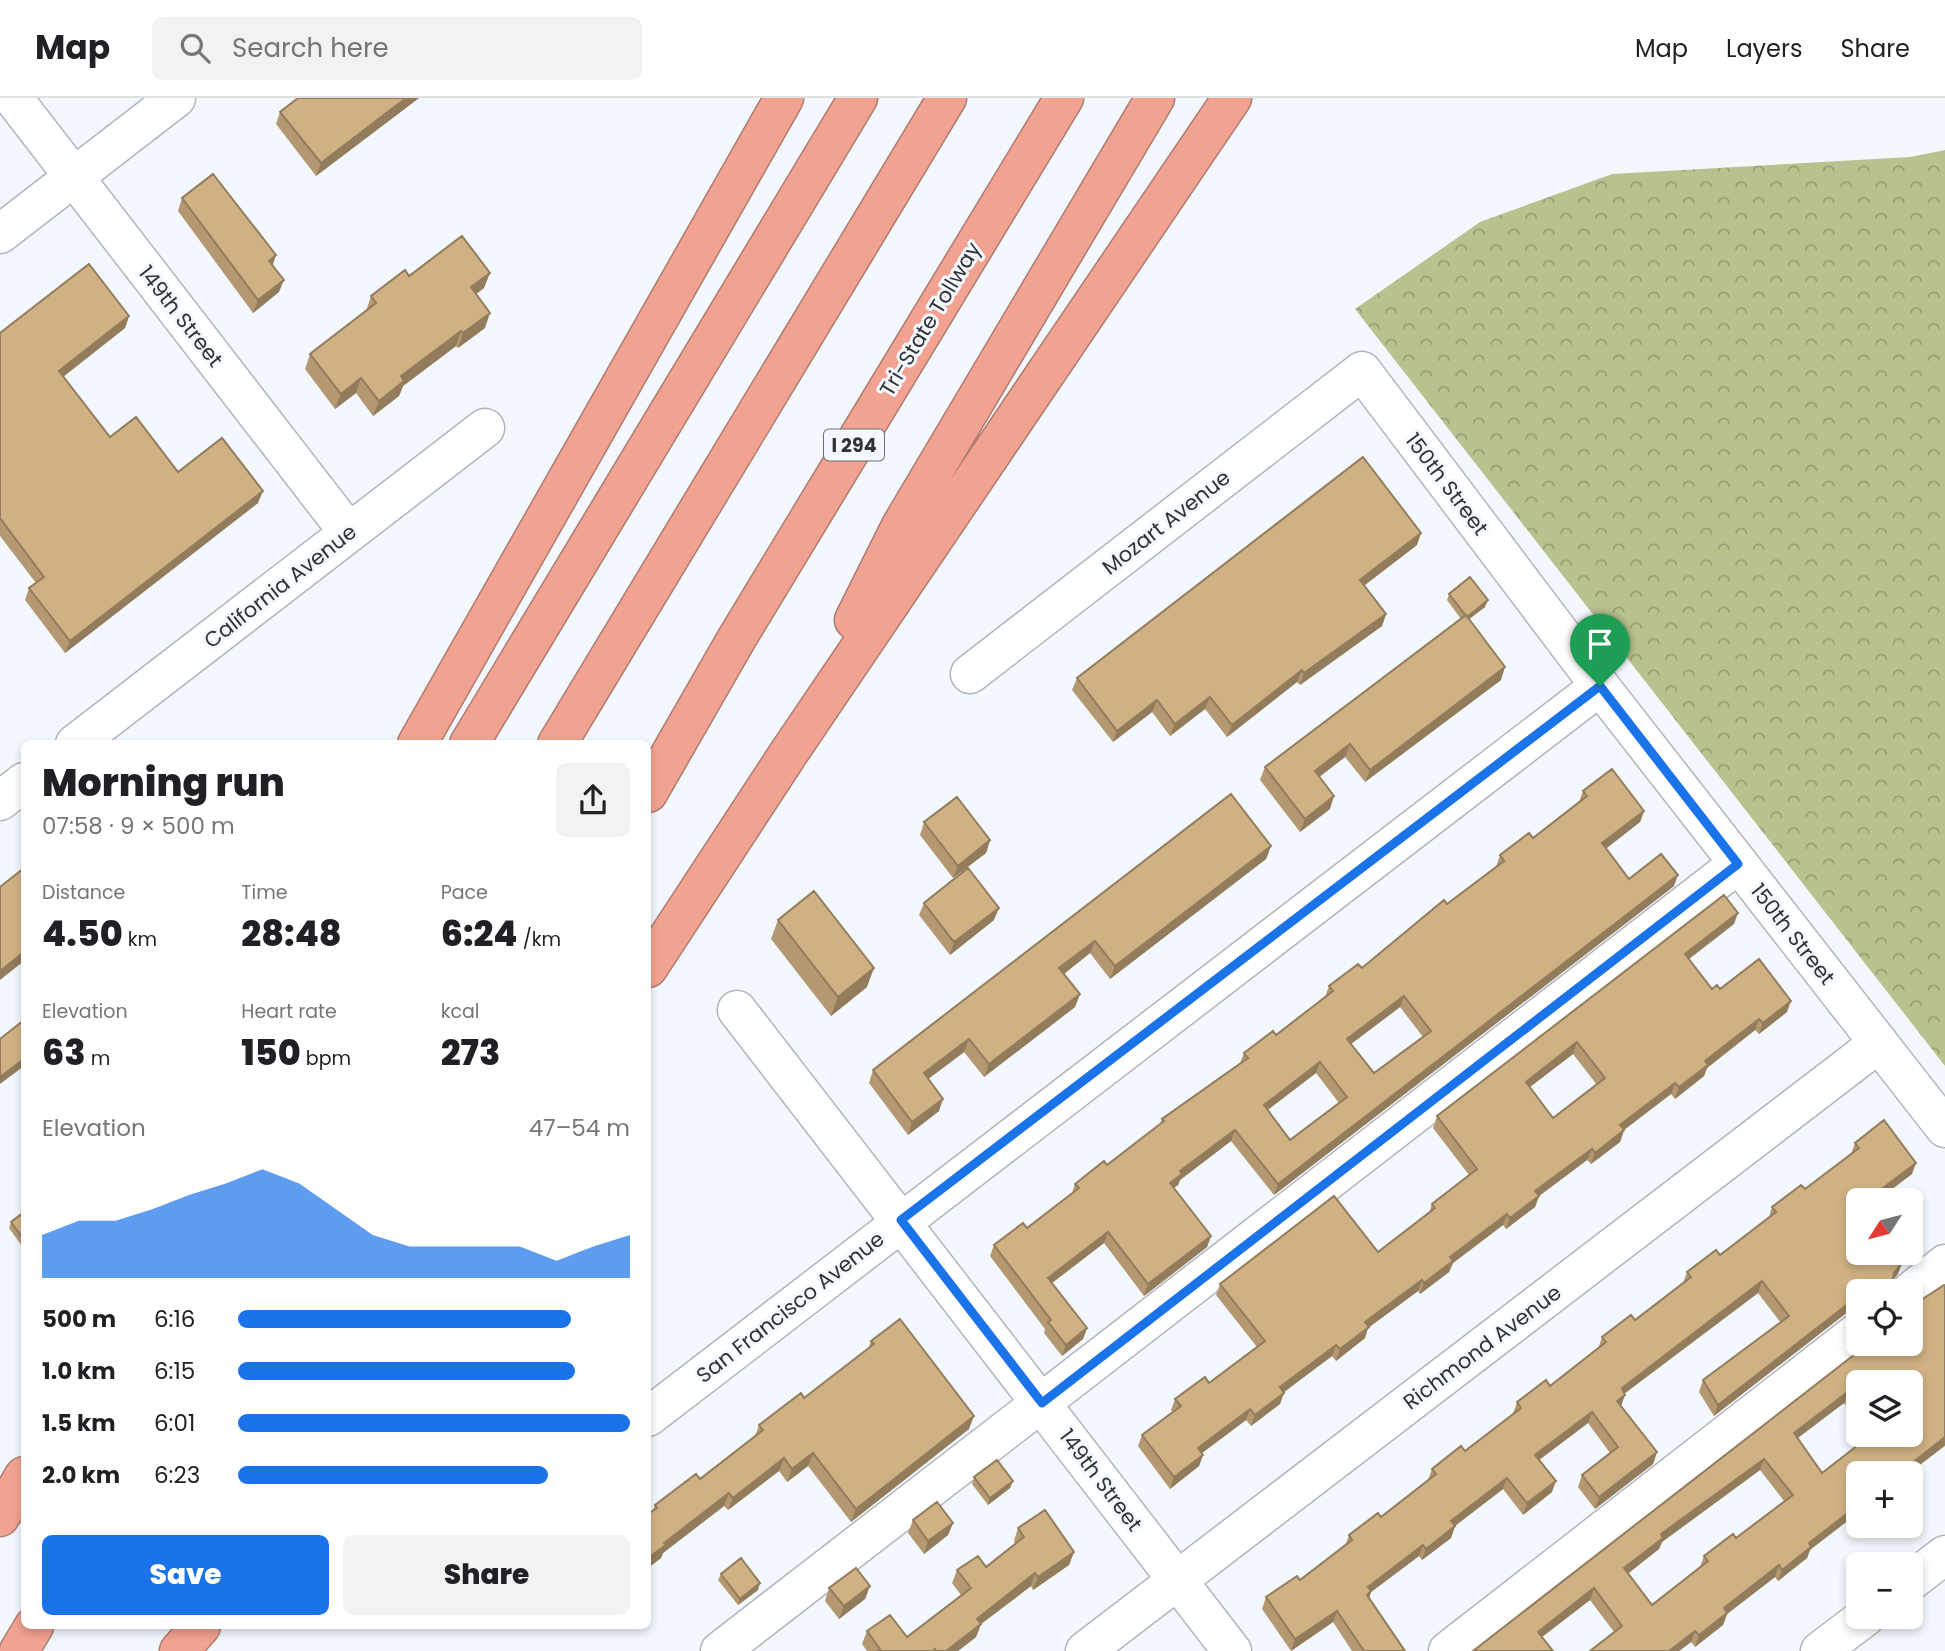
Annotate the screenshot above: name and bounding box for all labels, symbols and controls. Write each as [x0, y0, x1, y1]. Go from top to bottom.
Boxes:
search box [152, 17, 642, 80]
text: Map [35, 24, 110, 71]
icon: search [176, 29, 214, 67]
text: Search here [232, 30, 389, 66]
text: Map [1635, 32, 1688, 65]
text: Layers [1726, 32, 1802, 65]
text: Share [1840, 32, 1910, 65]
street label: Tri-State Tollway [873, 236, 988, 401]
street label: 149th Street [132, 259, 230, 373]
street label: 150th Street [1399, 427, 1495, 541]
road number: I 294 [824, 430, 884, 460]
street label: Mozart Avenue [1096, 463, 1236, 581]
street label: California Avenue [198, 517, 362, 655]
pin [1570, 614, 1630, 686]
icon: arrive [1581, 625, 1619, 663]
text: Morning run [42, 756, 285, 809]
button: share [556, 763, 630, 837]
text: 07:58 · 9 × 500 m [42, 810, 235, 842]
street label: 150th Street [1744, 877, 1842, 991]
text: Distance [42, 879, 125, 906]
text: Time [241, 879, 288, 906]
text: Pace [441, 879, 488, 906]
text: 4.50 [42, 909, 123, 958]
text: 28:48 [241, 909, 342, 958]
text: 6:24 [441, 909, 518, 958]
text: km [123, 926, 157, 953]
text: /km [518, 926, 561, 953]
text: Elevation [42, 998, 128, 1025]
text: Heart rate [241, 998, 337, 1025]
text: kcal [441, 998, 480, 1025]
text: 63 [42, 1028, 86, 1077]
text: 150 [241, 1028, 301, 1077]
text: 273 [441, 1028, 500, 1077]
text: m [86, 1045, 110, 1072]
text: bpm [301, 1045, 351, 1072]
text: Elevation [42, 1112, 146, 1144]
text: 47–54 m [529, 1112, 630, 1144]
north arrow [1846, 1188, 1923, 1265]
map controls [1846, 1188, 1923, 1629]
street label: San Francisco Avenue [690, 1224, 890, 1390]
street label: Richmond Avenue [1397, 1278, 1567, 1416]
button: locate [1846, 1279, 1923, 1356]
text: 500 m [42, 1303, 116, 1335]
text: 6:16 [154, 1303, 195, 1335]
text: 1.0 km [42, 1355, 116, 1387]
text: 6:15 [154, 1355, 195, 1387]
button: layers [1846, 1370, 1923, 1447]
text: 1.5 km [42, 1407, 116, 1439]
text: 6:01 [154, 1407, 195, 1439]
street label: 149th Street [1053, 1423, 1149, 1537]
text: 2.0 km [42, 1459, 120, 1491]
text: 6:23 [154, 1459, 200, 1491]
button: + [1846, 1461, 1923, 1538]
button: Save [42, 1535, 329, 1615]
button: Share [343, 1535, 630, 1615]
button: − [1846, 1552, 1923, 1629]

